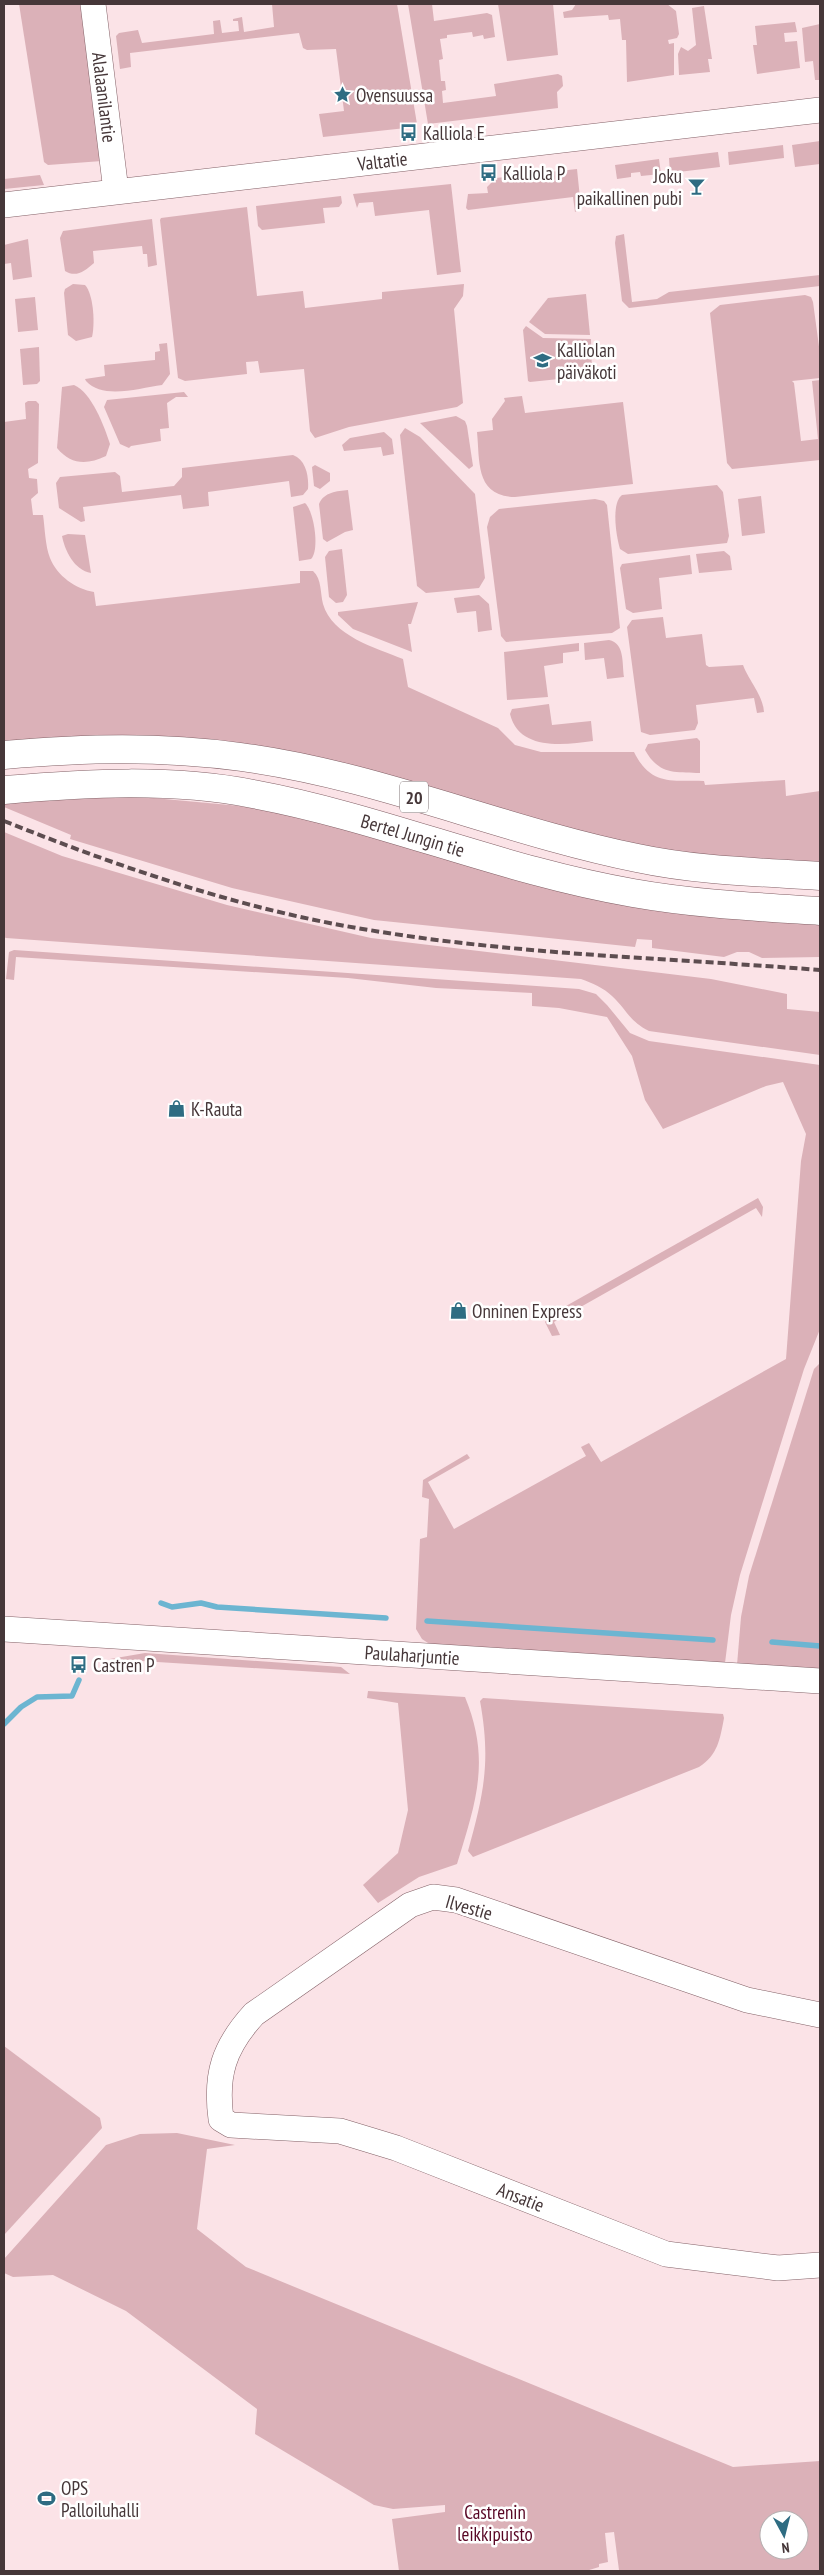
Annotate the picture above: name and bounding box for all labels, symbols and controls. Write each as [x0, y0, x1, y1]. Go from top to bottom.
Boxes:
street label: Alalaanilantie [87, 51, 122, 144]
place label: Ovensuussa [356, 83, 433, 107]
place icon: Ovensuussa [332, 85, 352, 105]
place label: Kalliola E [423, 121, 485, 145]
bus stop icon: Kalliola E [399, 123, 419, 143]
street label: Valtatie [355, 146, 409, 176]
place label: Kalliola P [503, 161, 566, 185]
bus stop icon: Kalliola P [479, 163, 499, 183]
place label: Joku paikallinen pubi [577, 164, 682, 210]
bar icon: Joku paikallinen pubi [686, 177, 706, 197]
place label: Kalliolan päiväkoti [557, 338, 617, 384]
school or university icon: Kalliolan päiväkoti [533, 351, 553, 371]
road number: 20 [400, 782, 428, 812]
street label: Bertel Jungin tie [358, 809, 468, 862]
place label: K-Rauta [191, 1097, 242, 1121]
shop icon: K-Rauta [167, 1099, 187, 1119]
place label: Onninen Express [472, 1299, 582, 1323]
shop icon: Onninen Express [448, 1301, 468, 1321]
street label: Paulaharjuntie [364, 1640, 461, 1670]
place label: Castren P [93, 1653, 155, 1677]
bus stop icon: Castren P [69, 1655, 89, 1675]
street label: Ilvestie [443, 1889, 495, 1925]
street label: Ansatie [494, 2177, 548, 2217]
place label: OPS Palloiluhalli [61, 2476, 139, 2522]
sports icon: OPS Palloiluhalli [37, 2489, 57, 2509]
park label: Castrenin leikkipuisto [457, 2500, 533, 2546]
north arrow [759, 2510, 809, 2560]
text: N [781, 2539, 790, 2557]

